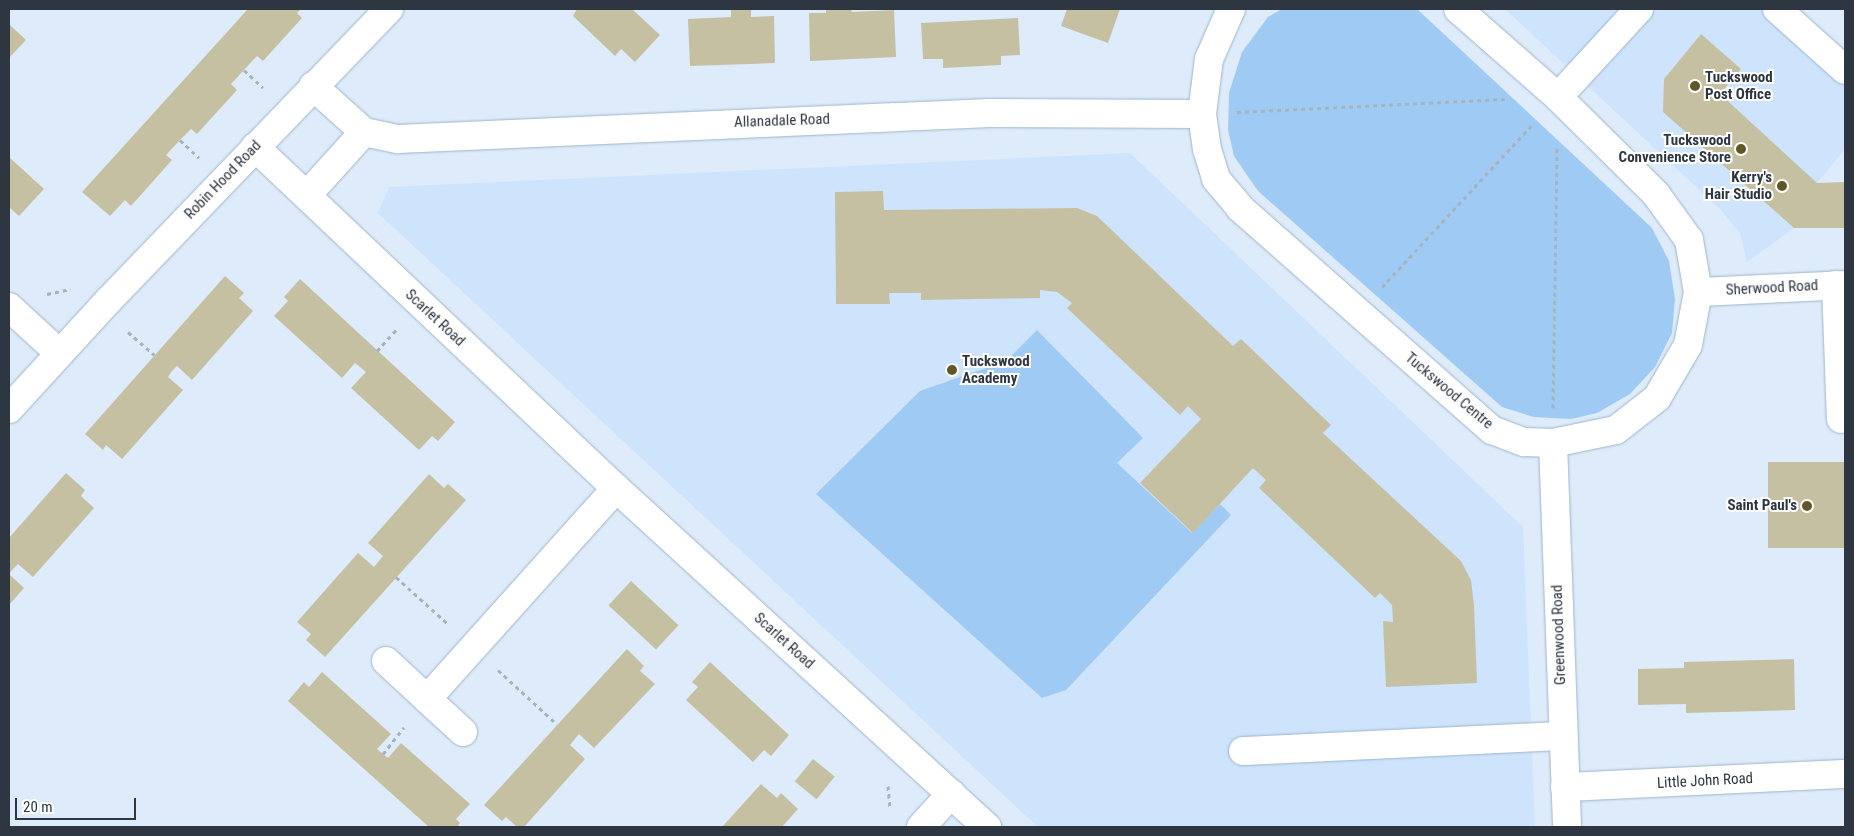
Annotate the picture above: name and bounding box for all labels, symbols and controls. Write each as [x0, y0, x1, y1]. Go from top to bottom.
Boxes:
place label: Tuckswood Post Office [1705, 68, 1773, 103]
marker: Tuckswood Post Office [1689, 80, 1701, 92]
street label: Allanadale Road [734, 110, 830, 132]
place label: Tuckswood Convenience Store [1619, 131, 1731, 166]
street label: Robin Hood Road [181, 137, 265, 223]
marker: Tuckswood Convenience Store [1735, 143, 1747, 155]
place label: Kerry's Hair Studio [1705, 168, 1772, 203]
marker: Kerry's Hair Studio [1776, 180, 1788, 192]
street label: Sherwood Road [1725, 277, 1819, 299]
street label: Scarlet Road [401, 286, 469, 350]
street label: Tuckswood Centre [1401, 349, 1497, 433]
place label: Tuckswood Academy [962, 352, 1030, 387]
marker: Tuckswood Academy [946, 364, 958, 376]
place label: Saint Paul's [1727, 497, 1797, 515]
marker: Saint Paul's [1801, 500, 1813, 512]
street label: Greenwood Road [1548, 585, 1570, 685]
street label: Scarlet Road [750, 609, 818, 673]
street label: Little John Road [1656, 769, 1754, 793]
scale bar [18, 788, 139, 820]
text: 20 m [23, 798, 53, 816]

